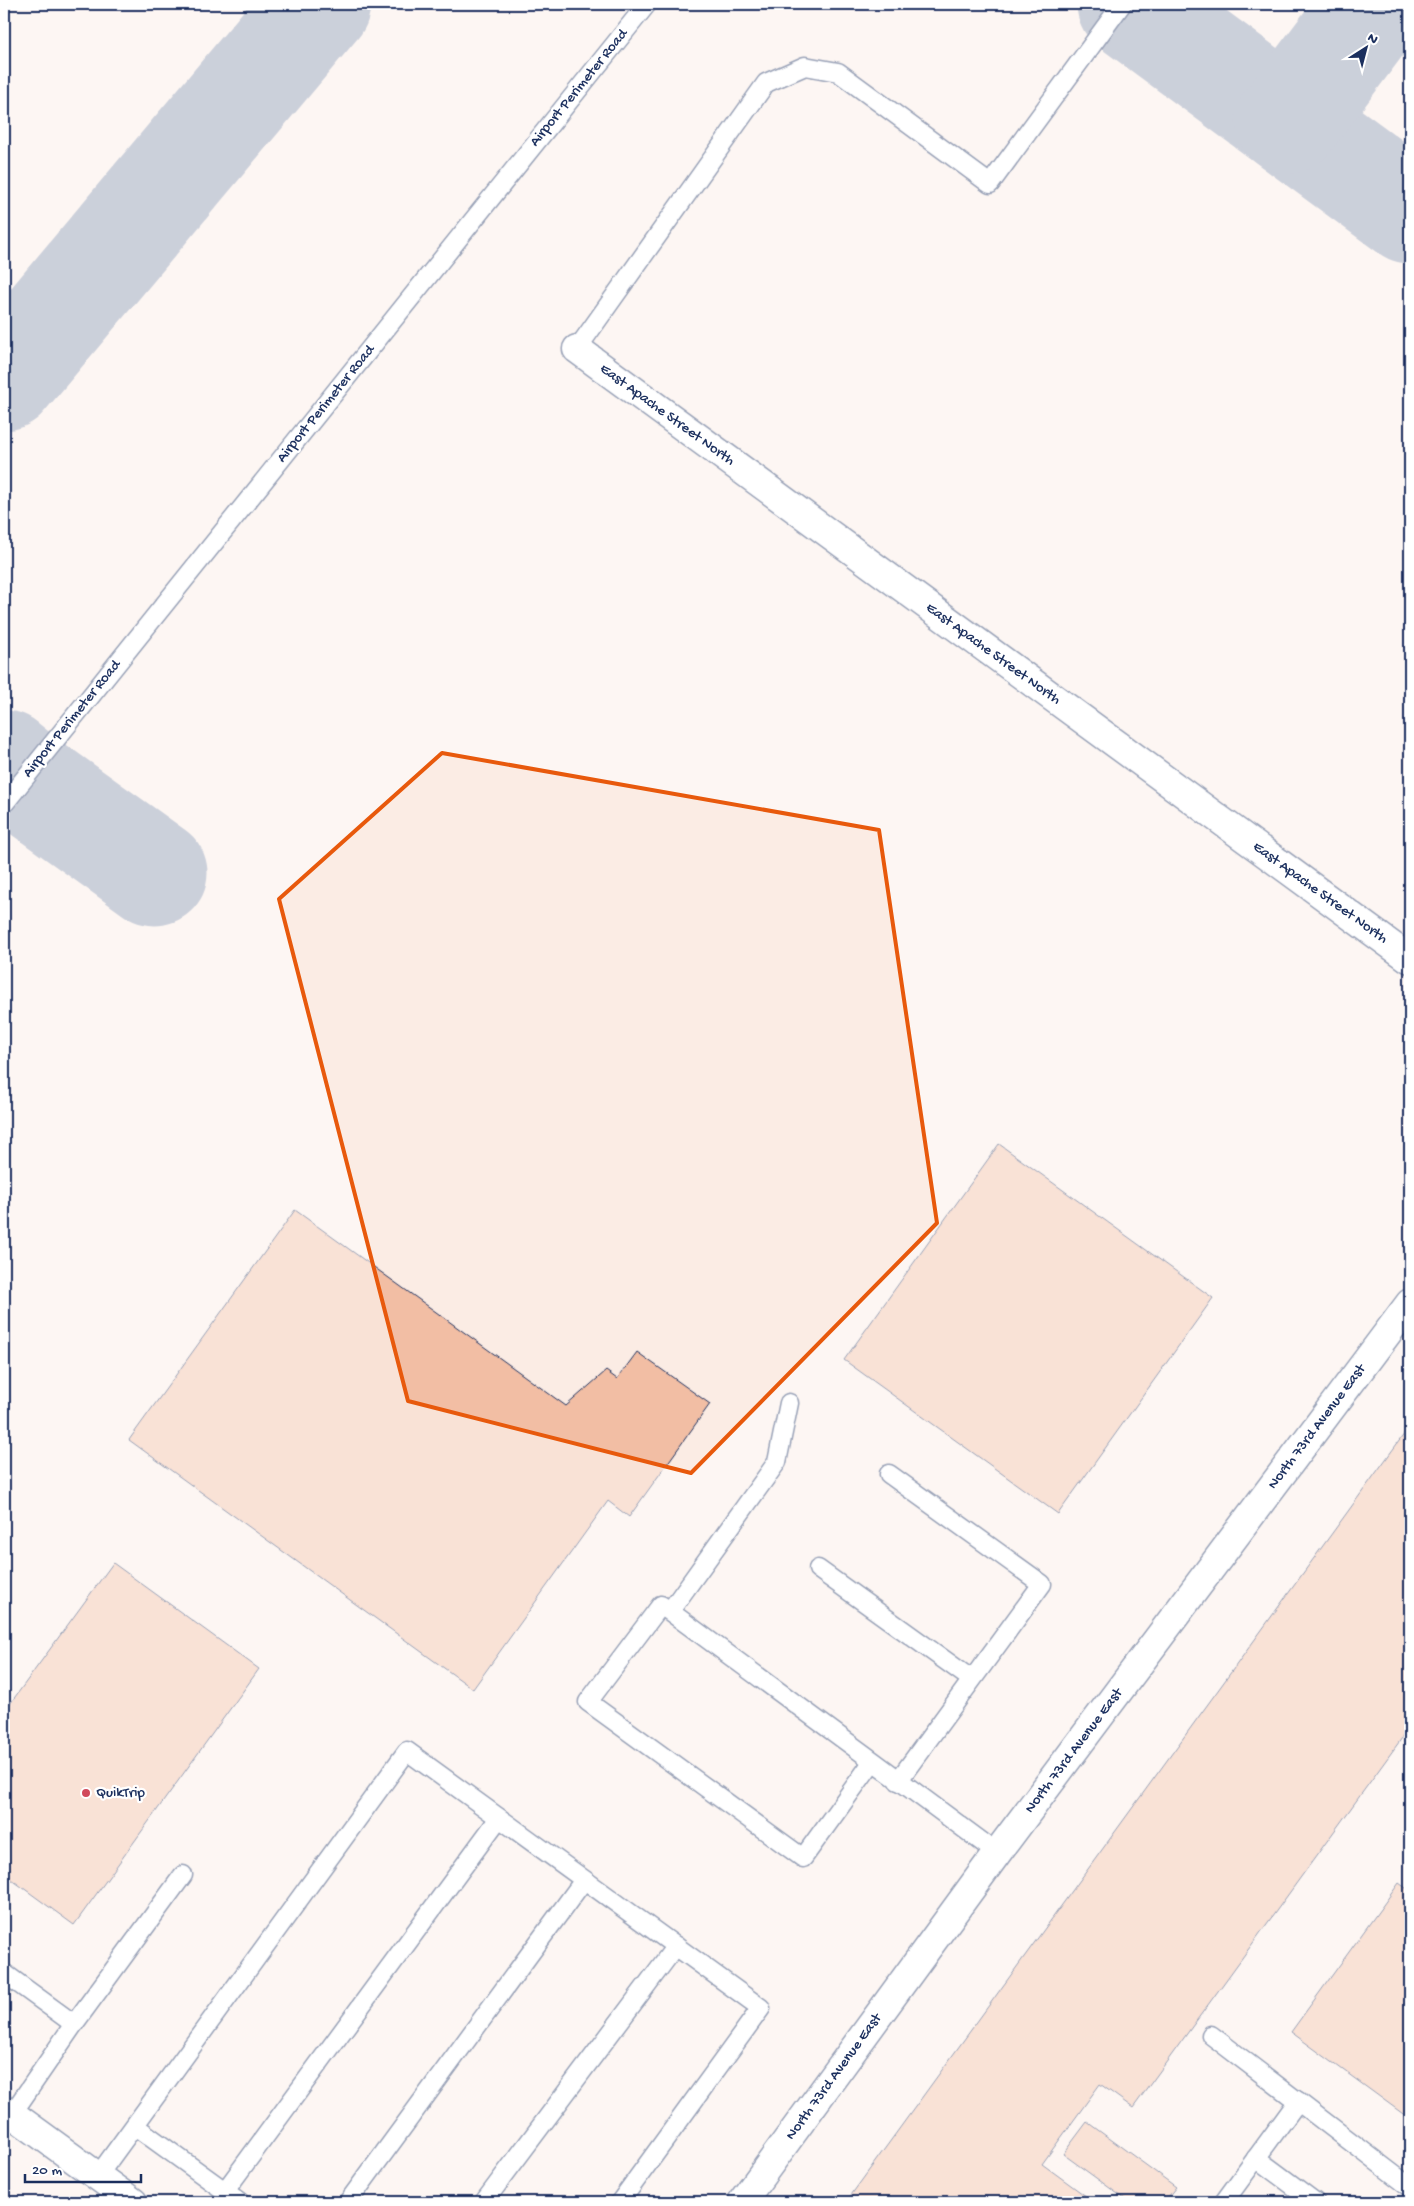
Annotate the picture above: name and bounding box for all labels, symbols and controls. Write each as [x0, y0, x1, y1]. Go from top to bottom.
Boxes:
north arrow [1342, 22, 1392, 72]
street label: Airport Perimeter Road [526, 25, 633, 150]
text: N [1363, 30, 1381, 49]
street label: Airport Perimeter Road [273, 341, 380, 466]
street label: East Apache Street North [596, 360, 738, 470]
street label: East Apache Street North [922, 599, 1064, 709]
street label: Airport Perimeter Road [19, 656, 126, 781]
street label: East Apache Street North [1249, 838, 1391, 948]
street label: North 73rd Avenue East [1264, 1359, 1371, 1493]
street label: North 73rd Avenue East [1021, 1683, 1128, 1817]
place label: QuikTrip [96, 1784, 145, 1802]
marker: QuikTrip [80, 1787, 92, 1799]
street label: North 73rd Avenue East [782, 2009, 887, 2144]
scale bar [25, 2151, 141, 2183]
text: 20 m [32, 2162, 62, 2180]

